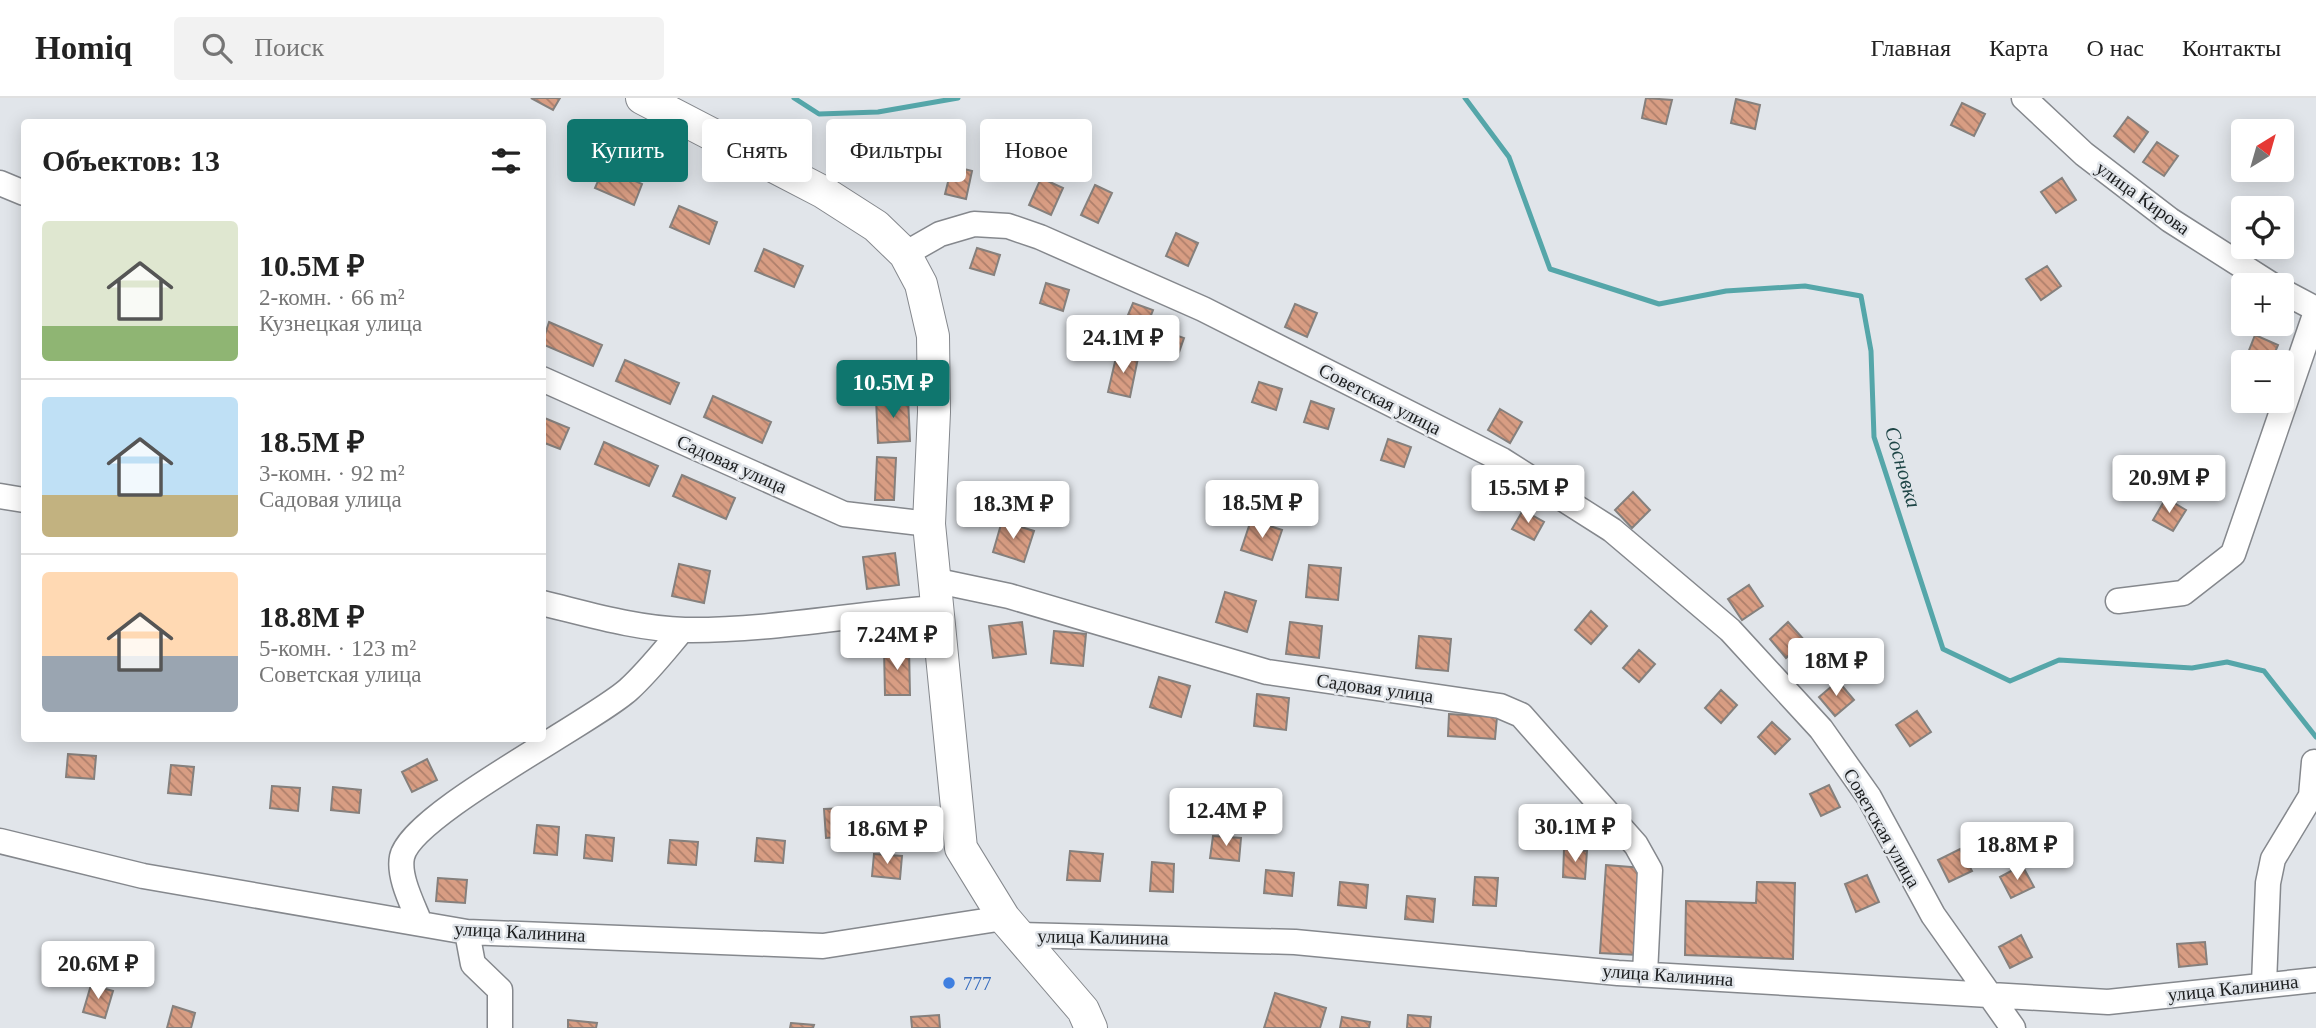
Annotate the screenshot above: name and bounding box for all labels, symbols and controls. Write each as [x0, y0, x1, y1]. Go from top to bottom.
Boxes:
search box [174, 17, 664, 80]
icon: search [198, 29, 236, 67]
text: Homiq [35, 30, 132, 66]
text: Поиск [254, 33, 324, 62]
text: Главная [1870, 35, 1951, 61]
text: Карта [1989, 35, 2048, 61]
text: О нас [2086, 35, 2144, 61]
text: Контакты [2182, 35, 2281, 61]
chip: Купить [567, 119, 688, 182]
chip: Снять [702, 119, 812, 182]
chip: Фильтры [826, 119, 966, 182]
chip: Новое [980, 119, 1092, 182]
north arrow [2231, 119, 2294, 182]
map controls [2231, 119, 2294, 413]
icon: filters [487, 142, 525, 180]
text: Объектов: 13 [42, 144, 220, 177]
street label: улица Кирова [2092, 157, 2194, 239]
button: locate [2231, 196, 2294, 259]
icon: home [98, 249, 182, 333]
text: 10.5M ₽ [259, 249, 365, 282]
button: + [2231, 273, 2294, 336]
text: 2-комн. · 66 m² [259, 285, 405, 310]
text: Кузнецкая улица [259, 311, 422, 336]
pin: 24.1M ₽ [1058, 316, 1188, 375]
text: 24.1M ₽ [1082, 325, 1164, 350]
button: − [2231, 350, 2294, 413]
street label: Советская улица [1315, 359, 1445, 439]
pin: 10.5M ₽ [828, 360, 958, 420]
text: 10.5M ₽ [852, 370, 934, 395]
water label: Сосновка [1880, 423, 1926, 511]
icon: home [98, 425, 182, 509]
text: 18.5M ₽ [259, 425, 365, 458]
street label: Садовая улица [674, 430, 791, 498]
pin: 20.9M ₽ [2104, 456, 2234, 515]
text: 3-комн. · 92 m² [259, 461, 405, 486]
text: 20.9M ₽ [2128, 465, 2210, 490]
pin: 15.5M ₽ [1463, 466, 1593, 525]
text: 15.5M ₽ [1487, 475, 1569, 500]
pin: 18.5M ₽ [1197, 480, 1327, 540]
pin: 18.3M ₽ [948, 482, 1078, 541]
text: Садовая улица [259, 487, 402, 512]
text: 18.5M ₽ [1221, 490, 1303, 515]
text: 18.3M ₽ [972, 491, 1054, 516]
icon: home [98, 600, 182, 684]
text: 18.8M ₽ [259, 600, 365, 633]
pin: 7.24M ₽ [832, 612, 962, 672]
text: 7.24M ₽ [856, 622, 938, 647]
text: 5-комн. · 123 m² [259, 636, 416, 661]
pin: 18M ₽ [1787, 638, 1885, 698]
text: 18M ₽ [1804, 648, 1868, 673]
text: Советская улица [259, 662, 421, 687]
street label: Садовая улица [1315, 669, 1435, 707]
street label: Советская улица [1839, 765, 1925, 892]
pin: 12.4M ₽ [1161, 788, 1291, 848]
text: 12.4M ₽ [1185, 798, 1267, 823]
pin: 30.1M ₽ [1510, 804, 1640, 864]
pin: 18.6M ₽ [822, 806, 952, 866]
text: 30.1M ₽ [1534, 814, 1616, 839]
text: 18.6M ₽ [846, 816, 928, 841]
pin: 18.8M ₽ [1952, 822, 2082, 882]
text: 18.8M ₽ [1976, 832, 2058, 857]
street label: улица Калинина [454, 918, 587, 946]
street label: улица Калинина [1037, 925, 1169, 949]
pin: 20.6M ₽ [33, 942, 163, 1001]
text: 20.6M ₽ [57, 951, 139, 976]
street label: улица Калинина [1602, 960, 1735, 990]
street label: улица Калинина [2167, 971, 2300, 1005]
place label: 777 [963, 973, 992, 994]
marker: 777 [941, 975, 957, 991]

